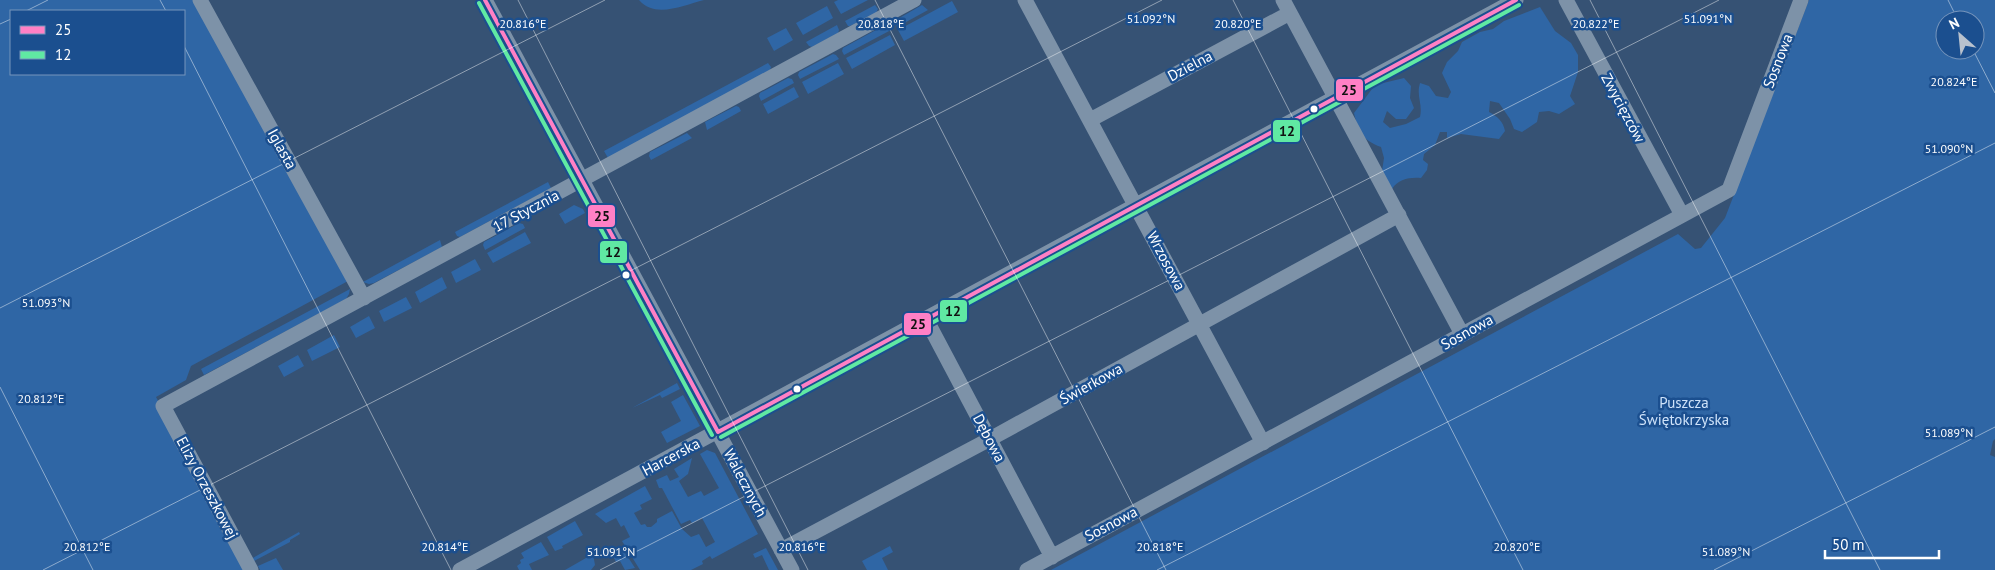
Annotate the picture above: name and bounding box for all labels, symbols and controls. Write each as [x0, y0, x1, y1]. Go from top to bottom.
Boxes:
legend [10, 10, 185, 75]
north arrow [1935, 10, 1985, 60]
text: 51.092°N [1127, 11, 1175, 26]
text: 51.091°N [1684, 11, 1732, 26]
text: N [1946, 13, 1962, 34]
text: 20.816°E [500, 16, 546, 31]
text: 20.818°E [858, 16, 904, 31]
text: 20.820°E [1215, 16, 1261, 31]
text: 20.822°E [1573, 16, 1619, 31]
text: 25 [55, 20, 71, 39]
street label: Sosnowa [1758, 31, 1797, 91]
text: 12 [55, 45, 71, 64]
street label: Dzielna [1164, 46, 1215, 85]
street label: Zwycięzców [1597, 70, 1650, 146]
text: 20.824°E [1931, 74, 1977, 89]
line badge: 25 [1335, 78, 1364, 102]
text: 25 [1341, 81, 1357, 99]
unlabelled marker [1309, 104, 1319, 114]
line badge: 12 [1272, 119, 1301, 143]
text: 12 [1279, 122, 1295, 140]
street label: Iglasta [264, 125, 301, 172]
text: 51.090°N [1925, 141, 1973, 156]
street label: 17 Stycznia [489, 185, 562, 236]
line badge: 25 [587, 204, 616, 228]
text: 25 [594, 207, 610, 225]
street label: Wrzosowa [1143, 228, 1190, 294]
line badge: 12 [599, 240, 628, 264]
text: 12 [605, 243, 621, 261]
unlabelled marker [621, 270, 631, 280]
text: 51.093°N [22, 295, 70, 310]
line badge: 12 [939, 299, 968, 323]
text: 12 [945, 302, 961, 320]
street label: Sosnowa [1437, 309, 1496, 354]
line badge: 25 [903, 312, 932, 336]
text: 25 [910, 315, 926, 333]
street label: Świerkowa [1056, 359, 1126, 409]
unlabelled marker [792, 384, 802, 394]
text: 20.812°E [18, 391, 64, 406]
park label: Puszcza Świętokrzyska [1639, 393, 1729, 429]
street label: Dębowa [969, 410, 1010, 465]
text: 51.089°N [1925, 425, 1973, 440]
street label: Elizy Orzeszkowej [172, 433, 242, 542]
street label: Harcerska [639, 433, 703, 480]
street label: Walecznych [720, 445, 771, 520]
street label: Sosnowa [1081, 502, 1140, 545]
scale bar [1825, 528, 1939, 560]
text: 50 m [1832, 535, 1865, 554]
text: 20.812°E [64, 539, 110, 554]
text: 20.814°E [422, 539, 468, 554]
text: 20.816°E [779, 539, 825, 554]
text: 20.818°E [1137, 539, 1183, 554]
text: 20.820°E [1494, 539, 1540, 554]
text: 51.091°N [587, 544, 635, 559]
text: 51.089°N [1702, 544, 1750, 559]

